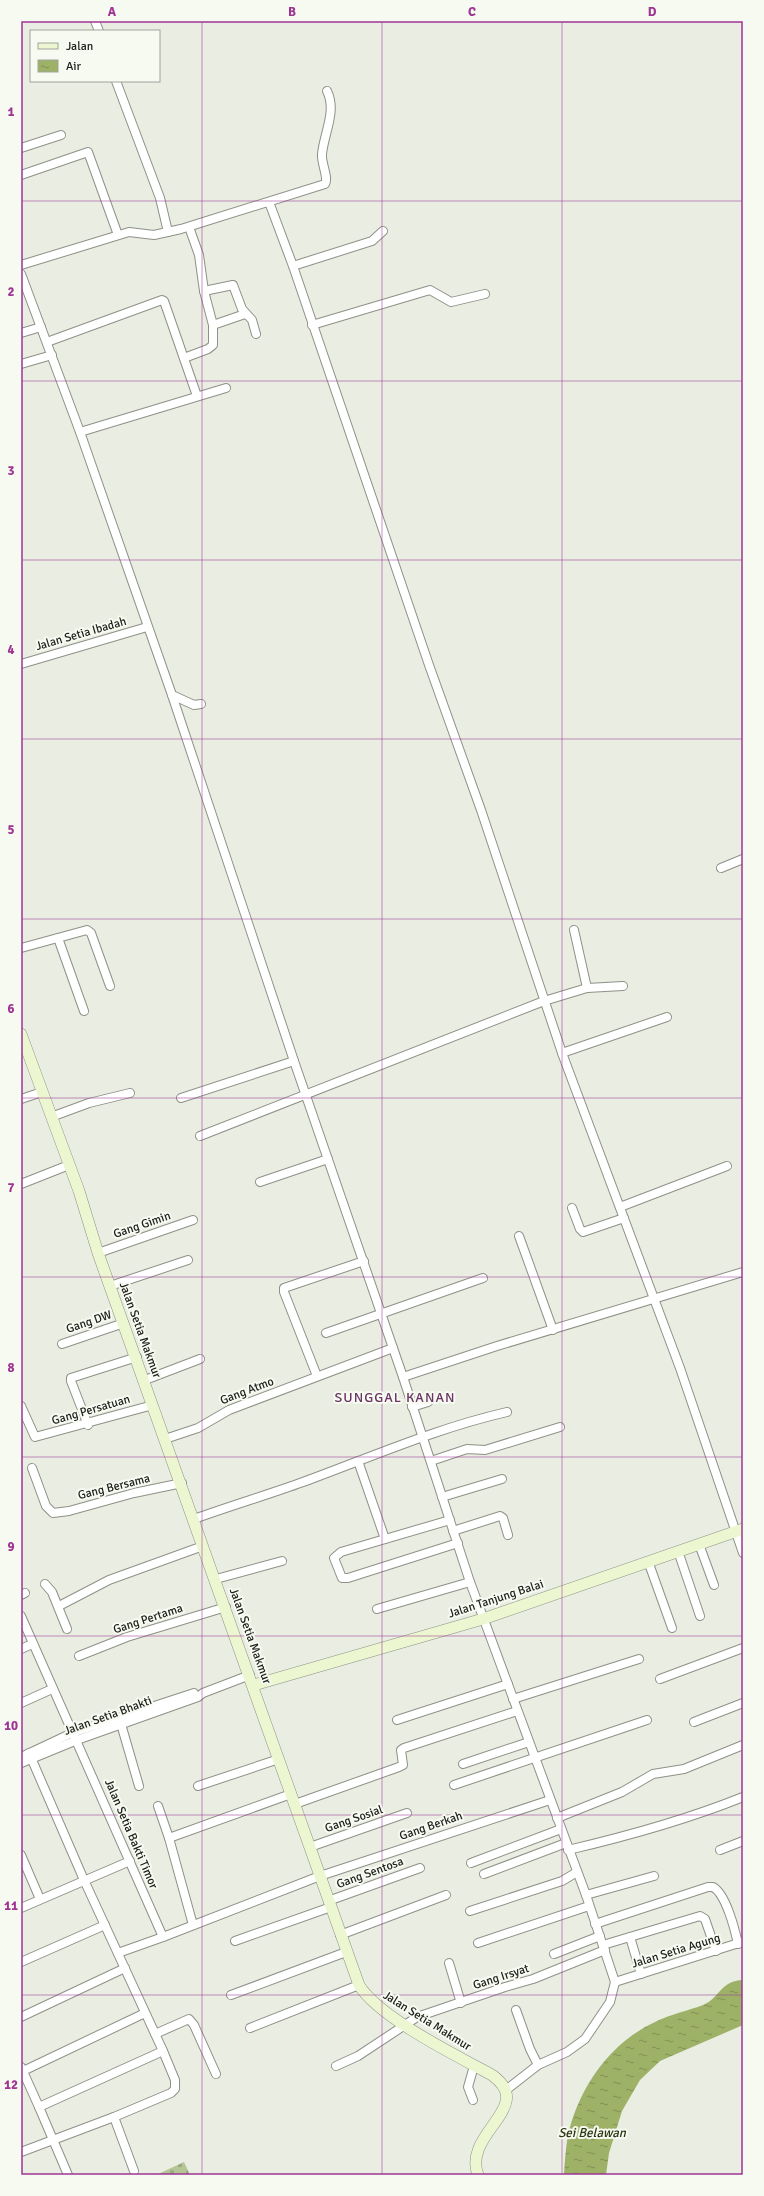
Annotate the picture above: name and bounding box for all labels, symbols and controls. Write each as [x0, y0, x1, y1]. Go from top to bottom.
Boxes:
text: A [108, 4, 117, 20]
text: B [288, 4, 296, 20]
text: C [468, 4, 476, 20]
text: D [648, 4, 657, 20]
legend [30, 30, 160, 82]
text: Jalan [66, 39, 93, 54]
text: Air [66, 59, 82, 74]
text: 1 [7, 104, 15, 120]
text: 2 [7, 284, 15, 300]
text: 3 [7, 463, 15, 479]
street label: Jalan Setia Ibadah [34, 614, 128, 654]
text: 4 [7, 642, 15, 658]
text: 5 [7, 822, 15, 838]
text: 6 [7, 1001, 15, 1017]
text: 7 [7, 1180, 15, 1196]
street label: Gang Gimin [111, 1208, 173, 1242]
street label: Jalan Setia Makmur [116, 1280, 165, 1381]
street label: Gang DW [64, 1307, 114, 1337]
text: 8 [7, 1360, 15, 1376]
street label: Gang Atmo [218, 1374, 276, 1408]
district label: SUNGGAL KANAN [335, 1389, 455, 1406]
street label: Gang Persatuan [50, 1392, 132, 1428]
street label: Gang Bersama [76, 1471, 152, 1503]
text: 9 [7, 1539, 15, 1555]
street label: Jalan Tanjung Balai [446, 1577, 546, 1621]
street label: Jalan Setia Makmur [226, 1586, 275, 1687]
street label: Gang Pertama [111, 1601, 185, 1637]
street label: Jalan Setia Bhakti [62, 1693, 154, 1739]
text: 10 [4, 1718, 18, 1734]
street label: Jalan Setia Bakti Timor [101, 1777, 161, 1892]
street label: Gang Sosial [323, 1802, 385, 1836]
street label: Gang Berkah [398, 1808, 464, 1844]
street label: Gang Sentosa [334, 1854, 406, 1892]
text: 11 [4, 1898, 18, 1914]
street label: Jalan Setia Agung [630, 1930, 722, 1972]
street label: Gang Irsyat [471, 1961, 531, 1993]
street label: Jalan Setia Makmur [380, 1988, 474, 2054]
text: 12 [4, 2077, 18, 2093]
water label: Sei Belawan [558, 2125, 627, 2141]

